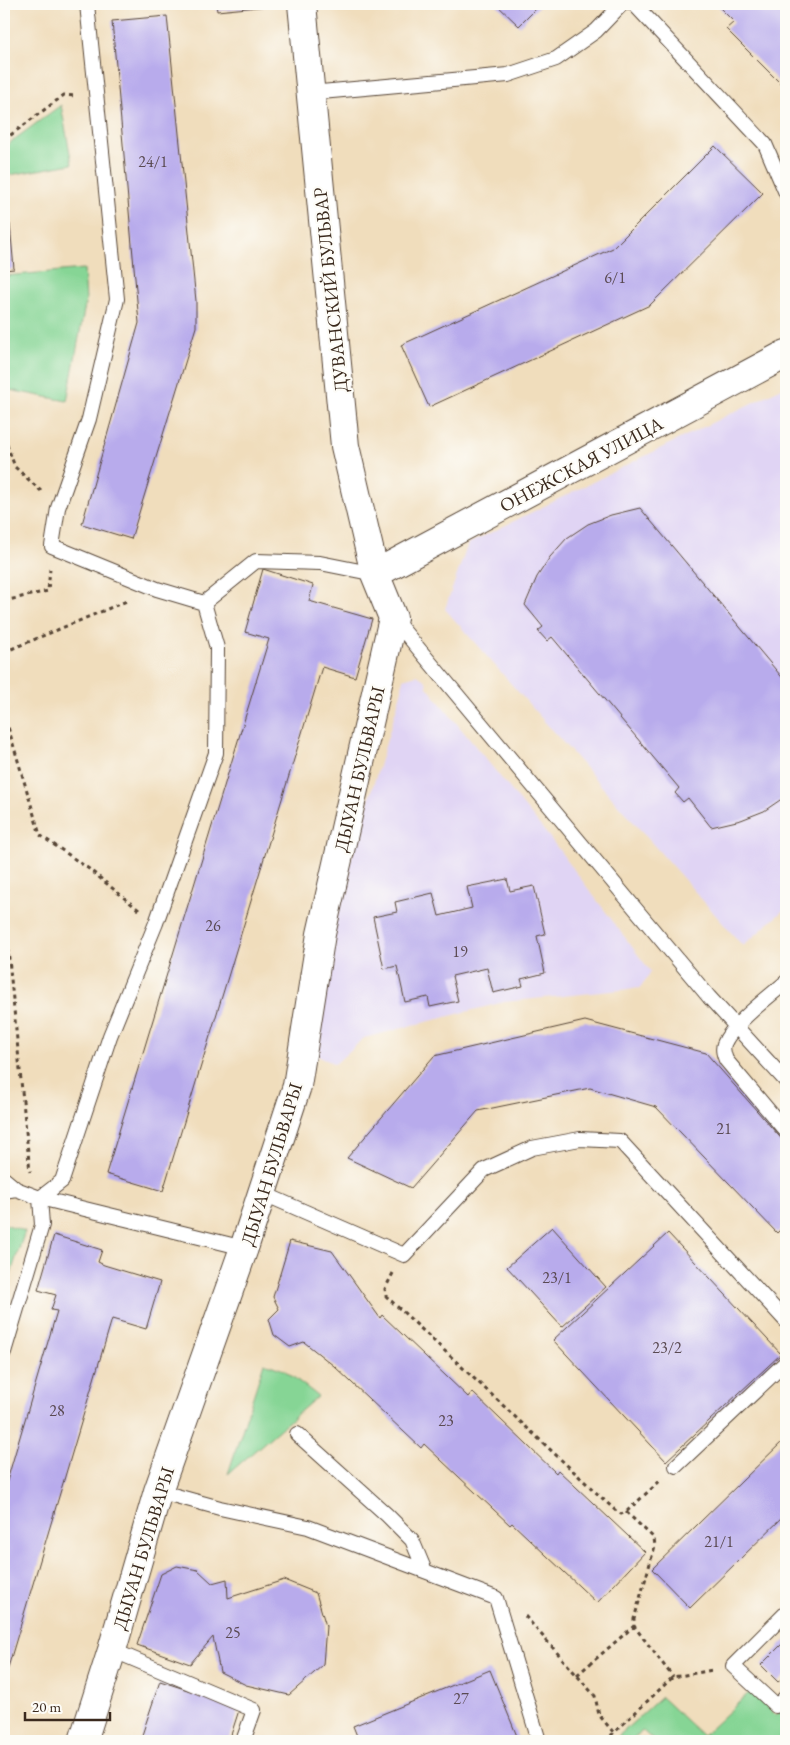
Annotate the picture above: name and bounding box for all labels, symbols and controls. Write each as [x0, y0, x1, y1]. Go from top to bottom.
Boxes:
house number: 24/1 [138, 151, 168, 172]
street label: ДУВАНСКИЙ БУЛЬВАР [307, 186, 354, 394]
house number: 6/1 [604, 267, 626, 288]
street label: ОНЕЖСКАЯ УЛИЦА [495, 410, 668, 518]
street label: ДЫУАН БУЛЬВАРЫ [328, 683, 391, 854]
house number: 26 [205, 915, 221, 936]
house number: 19 [452, 941, 468, 962]
street label: ДЫУАН БУЛЬВАРЫ [235, 1079, 308, 1249]
house number: 21 [716, 1118, 732, 1139]
house number: 23/1 [542, 1267, 572, 1288]
house number: 23/2 [652, 1337, 682, 1358]
house number: 28 [49, 1400, 65, 1421]
house number: 23 [438, 1410, 454, 1431]
street label: ДЫУАН БУЛЬВАРЫ [107, 1463, 180, 1633]
house number: 21/1 [704, 1531, 734, 1552]
house number: 25 [225, 1622, 241, 1643]
house number: 27 [453, 1688, 469, 1709]
scale bar [25, 1690, 110, 1722]
text: 20 m [32, 1697, 61, 1716]

